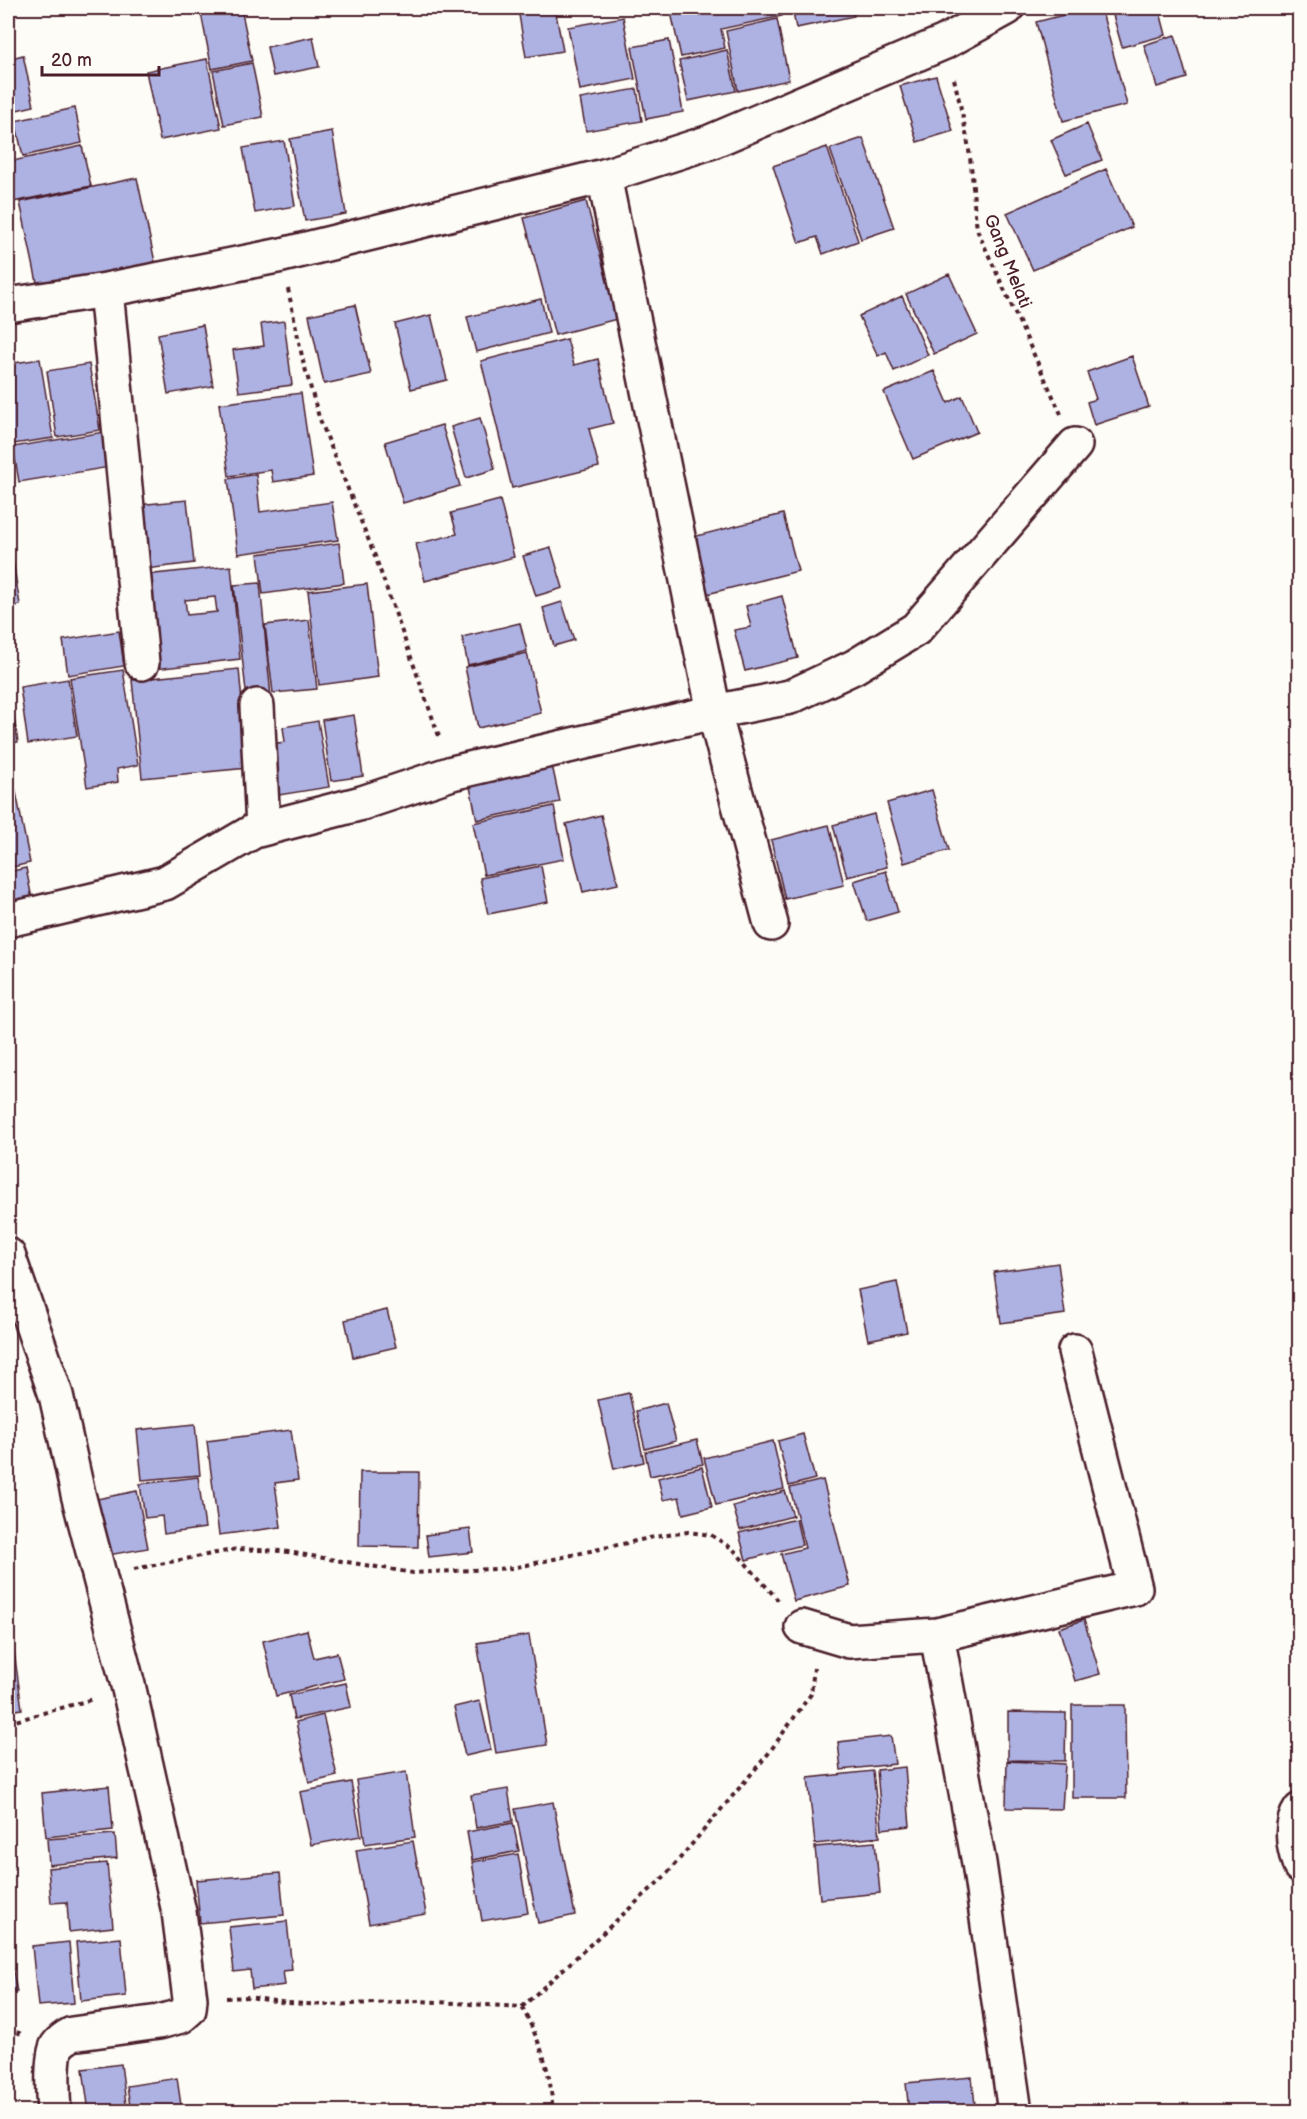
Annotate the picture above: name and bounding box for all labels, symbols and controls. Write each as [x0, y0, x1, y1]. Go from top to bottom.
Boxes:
scale bar [42, 39, 159, 77]
text: 20 m [51, 50, 92, 71]
street label: Gang Melati [979, 211, 1036, 311]

